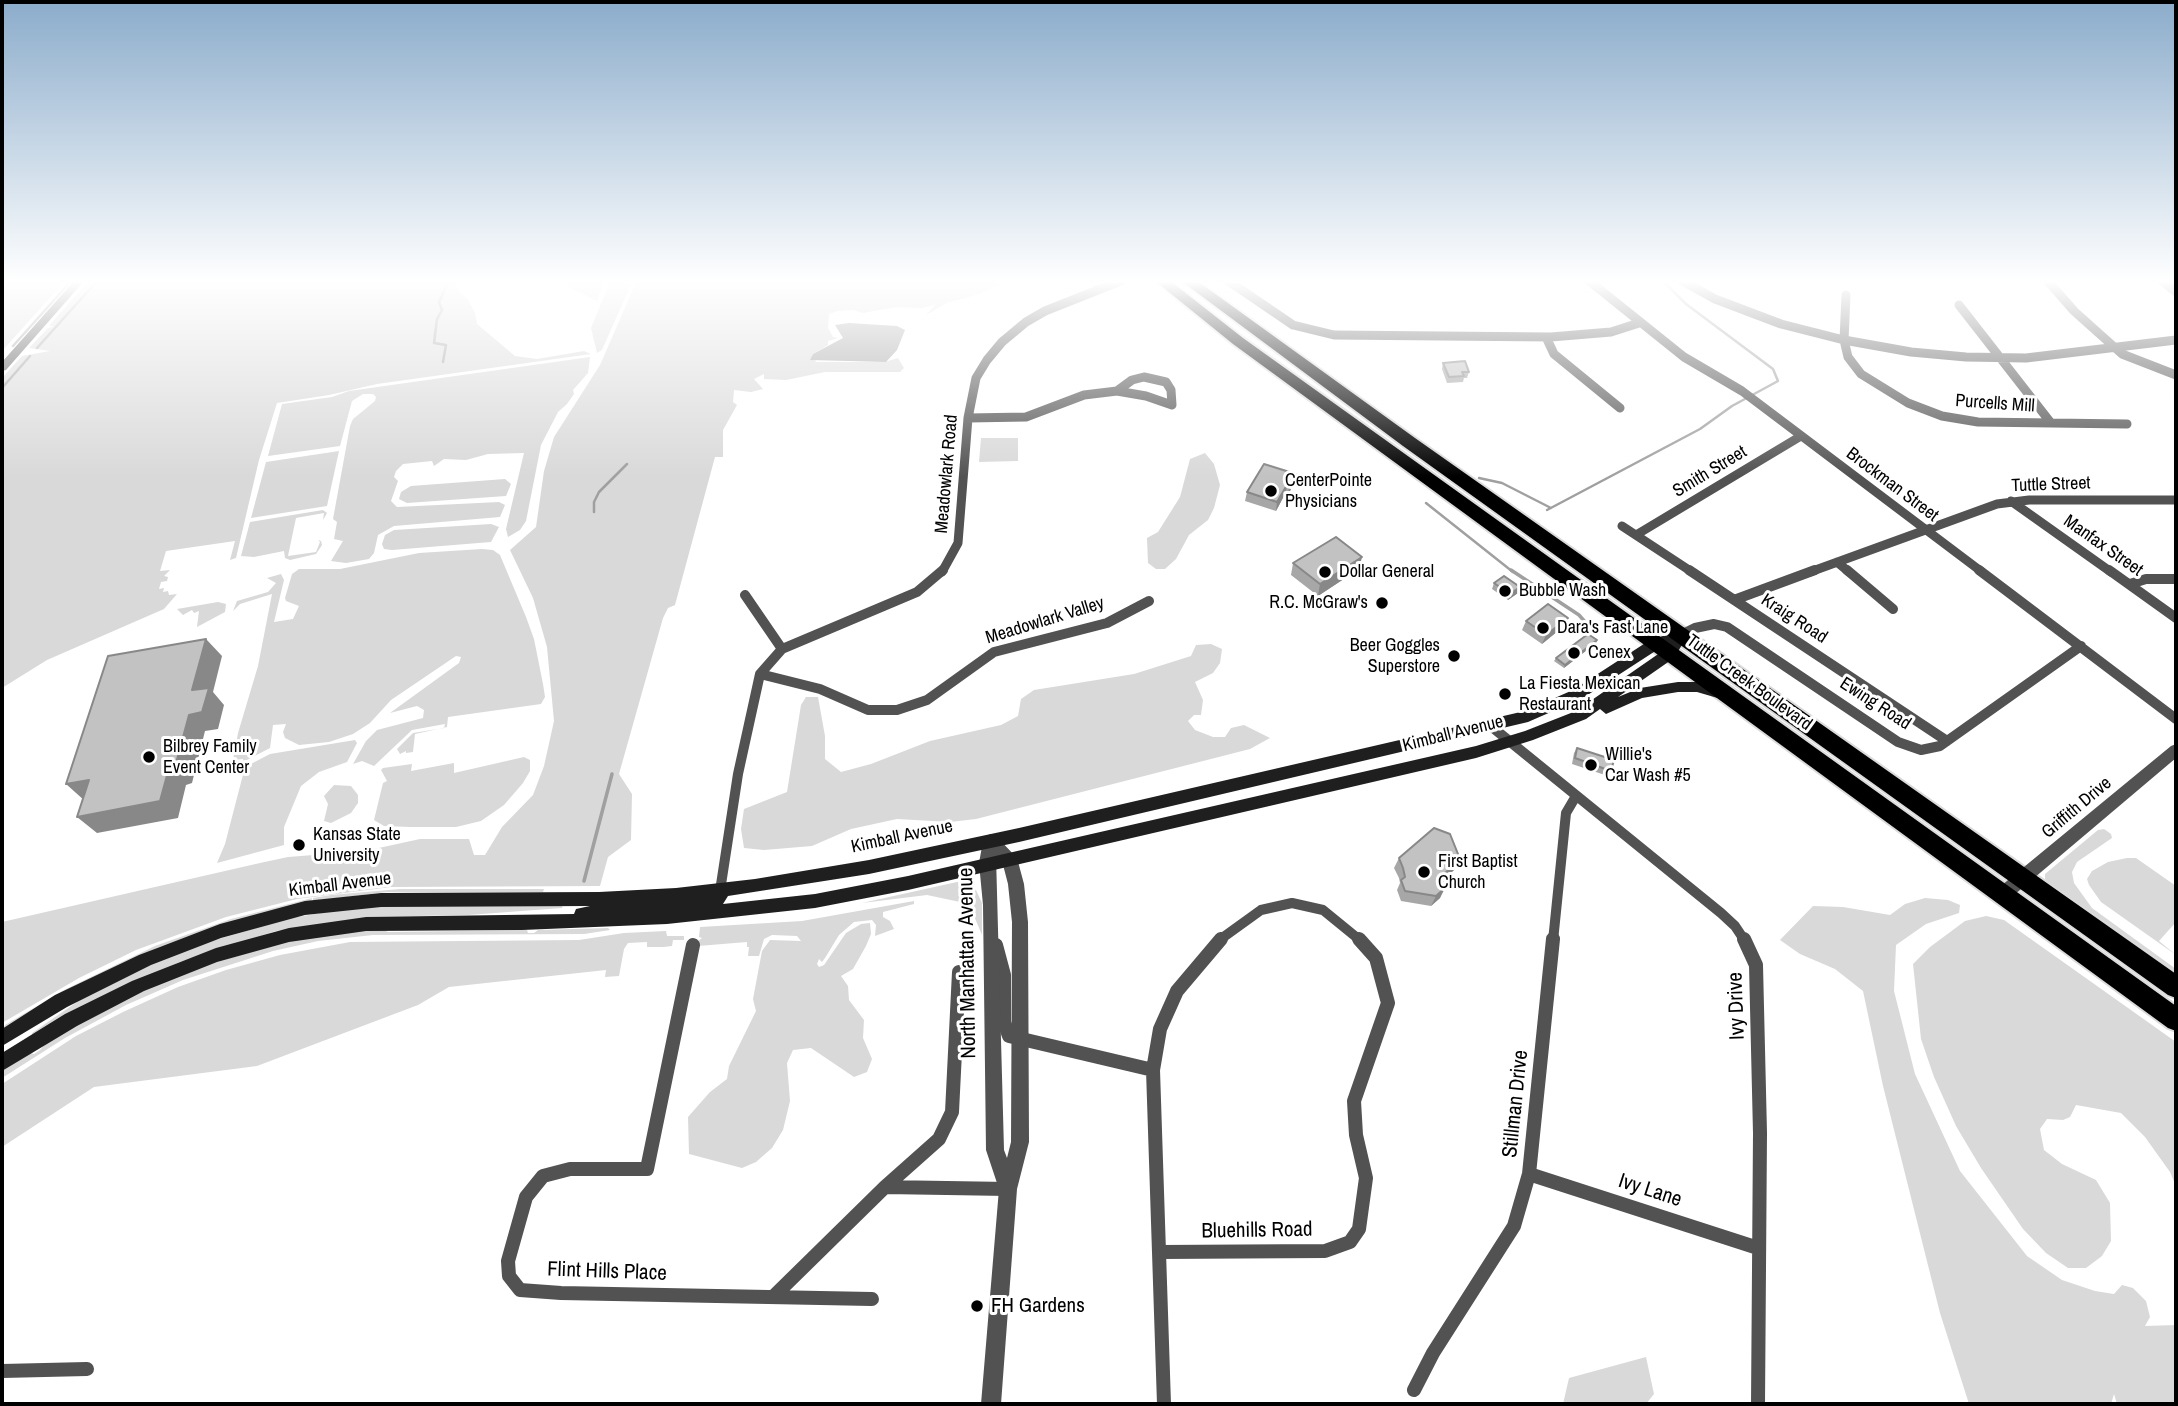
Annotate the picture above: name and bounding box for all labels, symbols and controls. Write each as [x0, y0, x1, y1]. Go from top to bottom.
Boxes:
street label: Purcells Mill [1955, 390, 2035, 418]
street label: Meadowlark Road [931, 414, 963, 534]
street label: Smith Street [1669, 442, 1751, 502]
street label: Brockman Street [1842, 443, 1942, 527]
place label: CenterPointe Physicians [1285, 470, 1372, 512]
street label: Tuttle Street [2011, 473, 2091, 497]
marker: CenterPointe Physicians [1263, 483, 1279, 499]
street label: Manfax Street [2059, 511, 2147, 581]
place label: Dollar General [1339, 561, 1434, 583]
marker: Dollar General [1317, 564, 1333, 580]
place label: Bubble Wash [1519, 580, 1606, 602]
marker: Bubble Wash [1497, 583, 1513, 599]
street label: Kraig Road [1757, 590, 1831, 648]
place label: R.C. McGraw's [1269, 592, 1368, 614]
street label: Meadowlark Valley [983, 593, 1107, 649]
marker: R.C. McGraw's [1374, 595, 1390, 611]
place label: Dara's Fast Lane [1557, 617, 1668, 639]
marker: Dara's Fast Lane [1535, 620, 1551, 636]
street label: Tuttle Creek Boulevard [1682, 630, 1816, 736]
place label: Beer Goggles Superstore [1350, 635, 1440, 678]
place label: Cenex [1588, 642, 1631, 664]
marker: Cenex [1566, 645, 1582, 661]
marker: Beer Goggles Superstore [1446, 648, 1462, 664]
place label: La Fiesta Mexican Restaurant [1519, 673, 1640, 716]
street label: Ewing Road [1835, 673, 1915, 735]
marker: La Fiesta Mexican Restaurant [1497, 686, 1513, 702]
street label: Kimball Avenue [1400, 711, 1506, 757]
place label: Bilbrey Family Event Center [163, 736, 257, 778]
place label: Willie's Car Wash #5 [1605, 744, 1691, 786]
marker: Bilbrey Family Event Center [141, 749, 157, 765]
marker: Willie's Car Wash #5 [1583, 757, 1599, 773]
street label: Griffith Drive [2038, 773, 2116, 843]
street label: Kimball Avenue [849, 816, 955, 858]
place label: Kansas State University [313, 824, 401, 866]
marker: Kansas State University [291, 837, 307, 853]
place label: First Baptist Church [1438, 851, 1518, 894]
marker: First Baptist Church [1416, 864, 1432, 880]
street label: North Manhattan Avenue [954, 867, 982, 1059]
street label: Kimball Avenue [288, 868, 392, 902]
street label: Ivy Drive [1723, 972, 1751, 1040]
street label: Stillman Drive [1498, 1049, 1534, 1159]
street label: Ivy Lane [1615, 1169, 1685, 1213]
street label: Bluehills Road [1201, 1217, 1313, 1245]
street label: Flint Hills Place [547, 1257, 667, 1287]
place label: FH Gardens [991, 1293, 1085, 1319]
marker: FH Gardens [969, 1298, 985, 1314]

